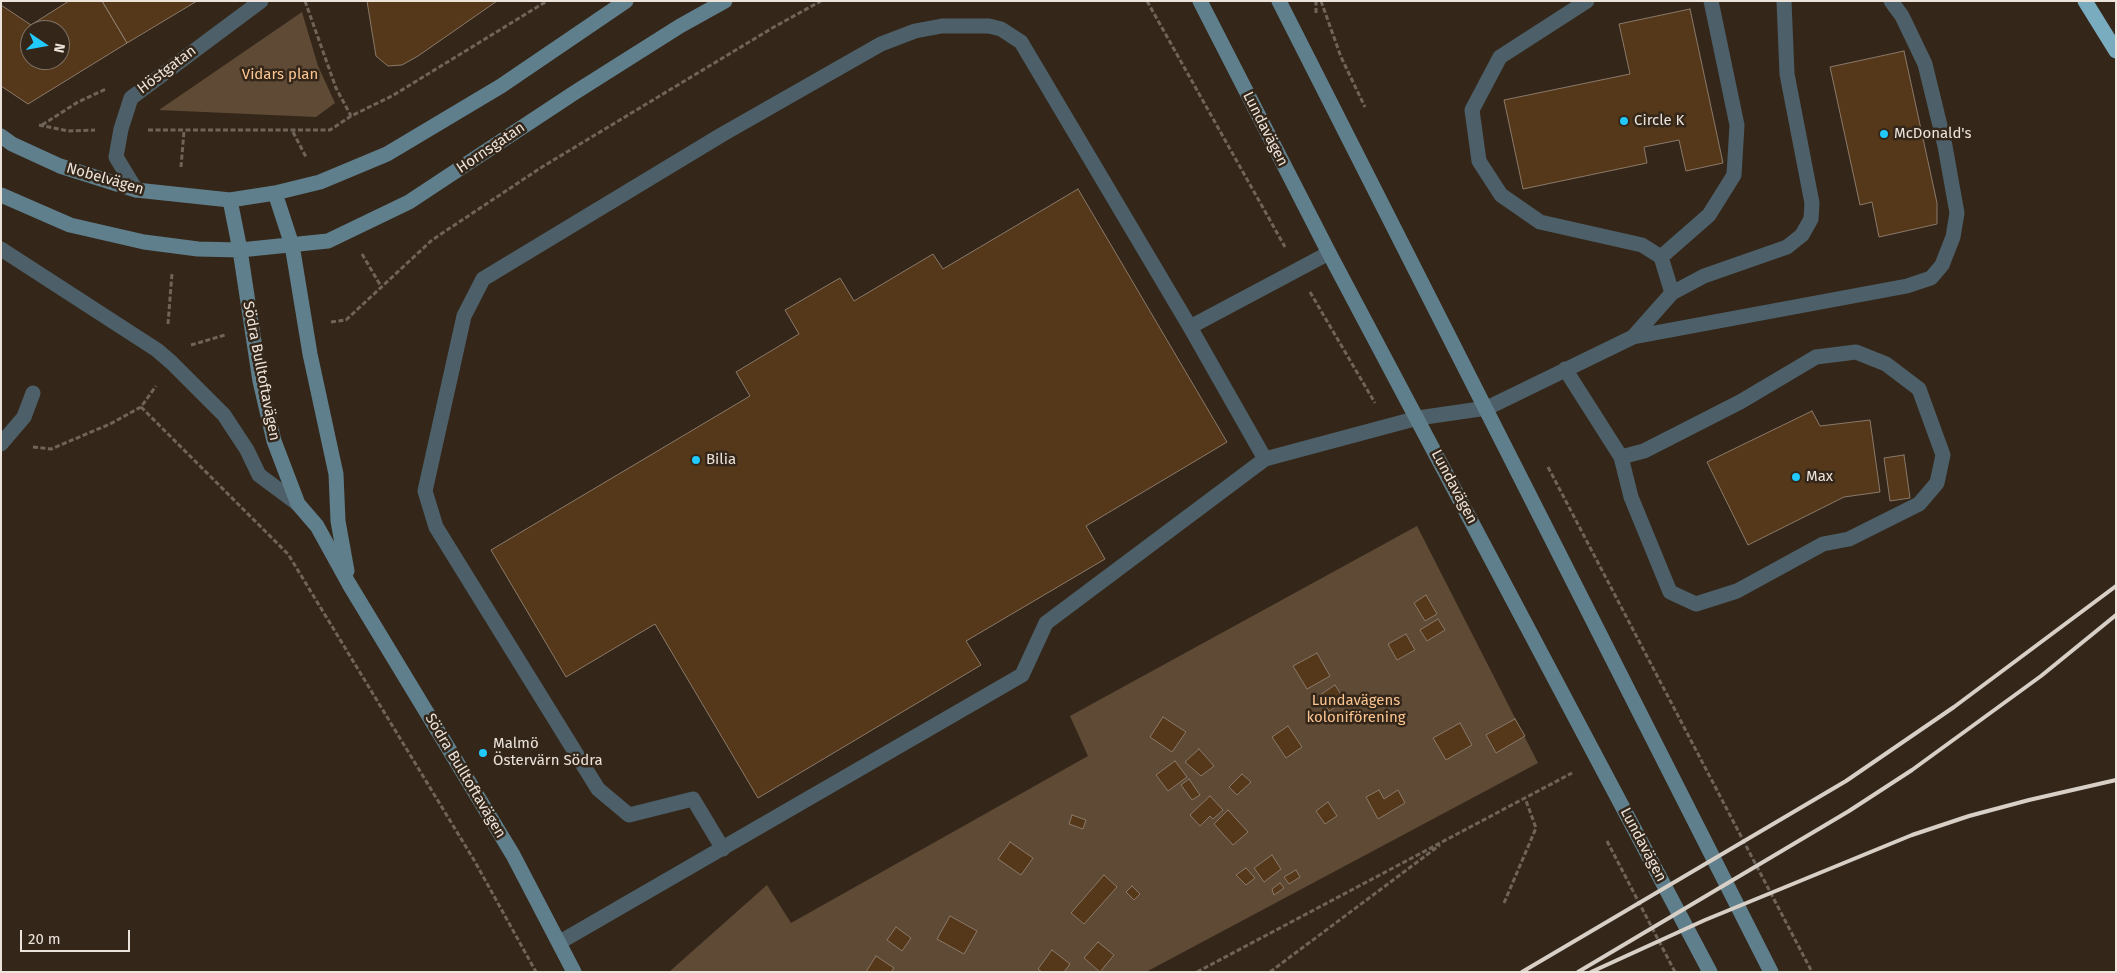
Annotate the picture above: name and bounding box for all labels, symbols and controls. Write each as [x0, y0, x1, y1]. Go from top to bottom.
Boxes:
north arrow [20, 20, 70, 70]
text: N [50, 42, 68, 54]
street label: Höstgatan [134, 42, 200, 98]
park label: Vidars plan [242, 66, 318, 84]
street label: Lundavägen [1239, 89, 1291, 169]
place label: Circle K [1634, 112, 1684, 130]
marker: Circle K [1618, 115, 1630, 127]
street label: Hornsgatan [453, 119, 529, 177]
place label: McDonald's [1894, 125, 1971, 143]
marker: McDonald's [1878, 128, 1890, 140]
street label: Nobelvägen [64, 159, 146, 199]
street label: Södra Bulltoftavägen [239, 300, 283, 442]
street label: Lundavägen [1427, 447, 1481, 527]
place label: Bilia [706, 451, 736, 469]
marker: Bilia [690, 454, 702, 466]
place label: Max [1806, 468, 1833, 486]
marker: Max [1790, 471, 1802, 483]
park label: Lundavägens koloniförening [1306, 692, 1406, 727]
street label: Södra Bulltoftavägen [421, 711, 509, 841]
place label: Malmö Östervärn Södra [493, 735, 603, 770]
marker: Malmö Östervärn Södra [477, 747, 489, 759]
street label: Lundavägen [1616, 805, 1670, 885]
scale bar [22, 920, 132, 952]
text: 20 m [28, 930, 61, 948]

